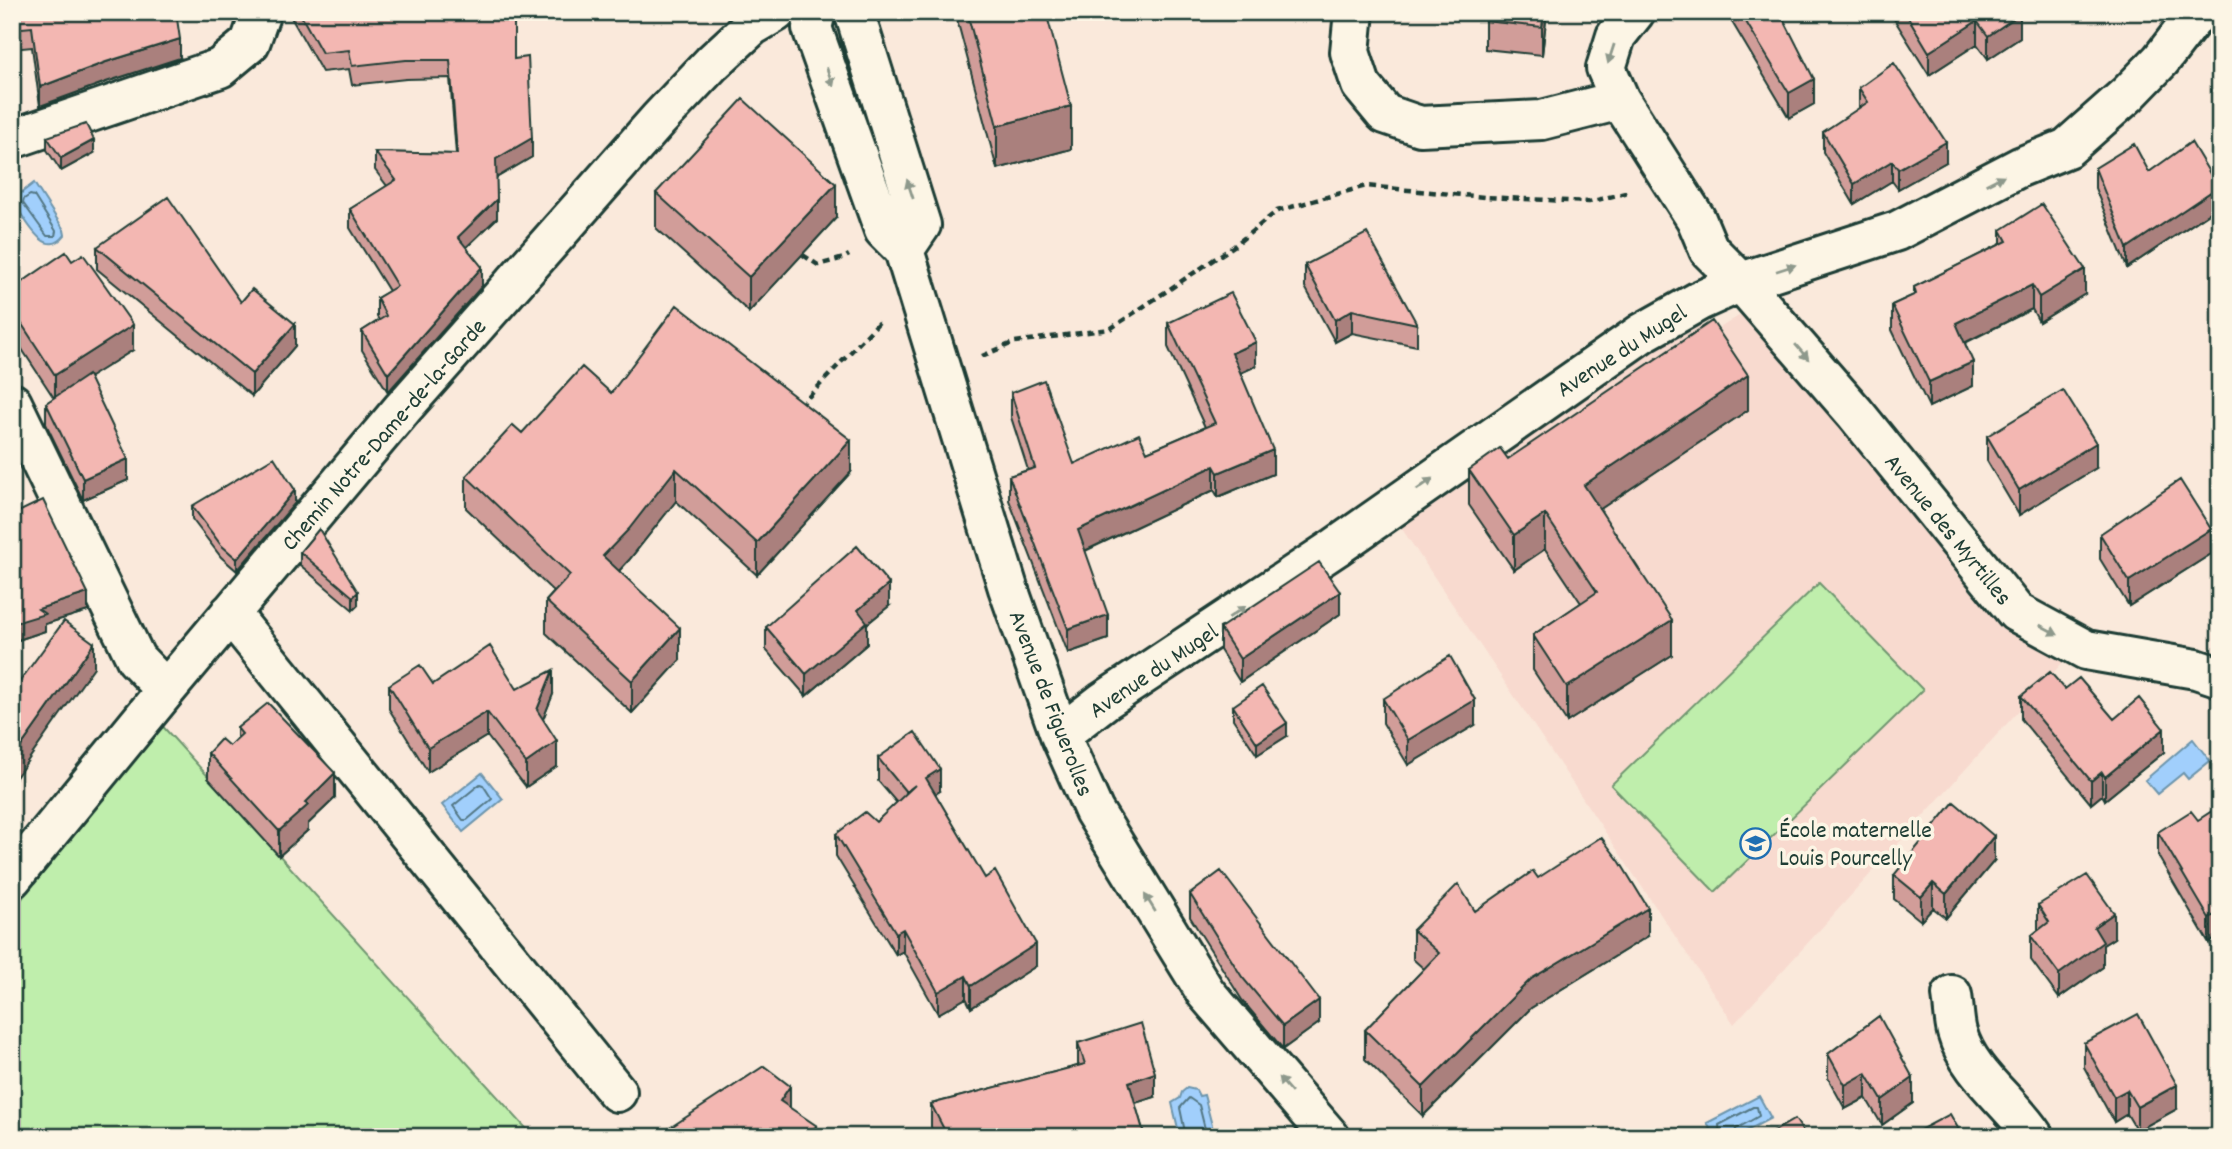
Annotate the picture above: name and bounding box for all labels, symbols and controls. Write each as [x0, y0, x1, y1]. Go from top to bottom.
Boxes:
one-way arrow [1605, 44, 1615, 65]
one-way arrow [824, 66, 835, 87]
one-way arrow [1986, 174, 2005, 186]
one-way arrow [904, 178, 915, 199]
one-way arrow [1776, 262, 1797, 272]
street label: Avenue du Mugel [1551, 297, 1695, 407]
street label: Chemin Notre-Dame-de-la-Garde [275, 312, 496, 560]
one-way arrow [1794, 344, 1809, 361]
street label: Avenue des Myrtilles [1875, 448, 2019, 614]
one-way arrow [1416, 477, 1434, 491]
street label: Avenue de Figuerolles [998, 606, 1100, 802]
one-way arrow [1227, 606, 1247, 619]
street label: Avenue du Mugel [1083, 616, 1226, 728]
one-way arrow [2040, 624, 2059, 636]
place label: École maternelle Louis Pourcelly [1779, 815, 1932, 877]
school or university icon: École maternelle Louis Pourcelly [1739, 826, 1773, 860]
one-way arrow [1144, 893, 1157, 912]
one-way arrow [1277, 1076, 1293, 1094]

